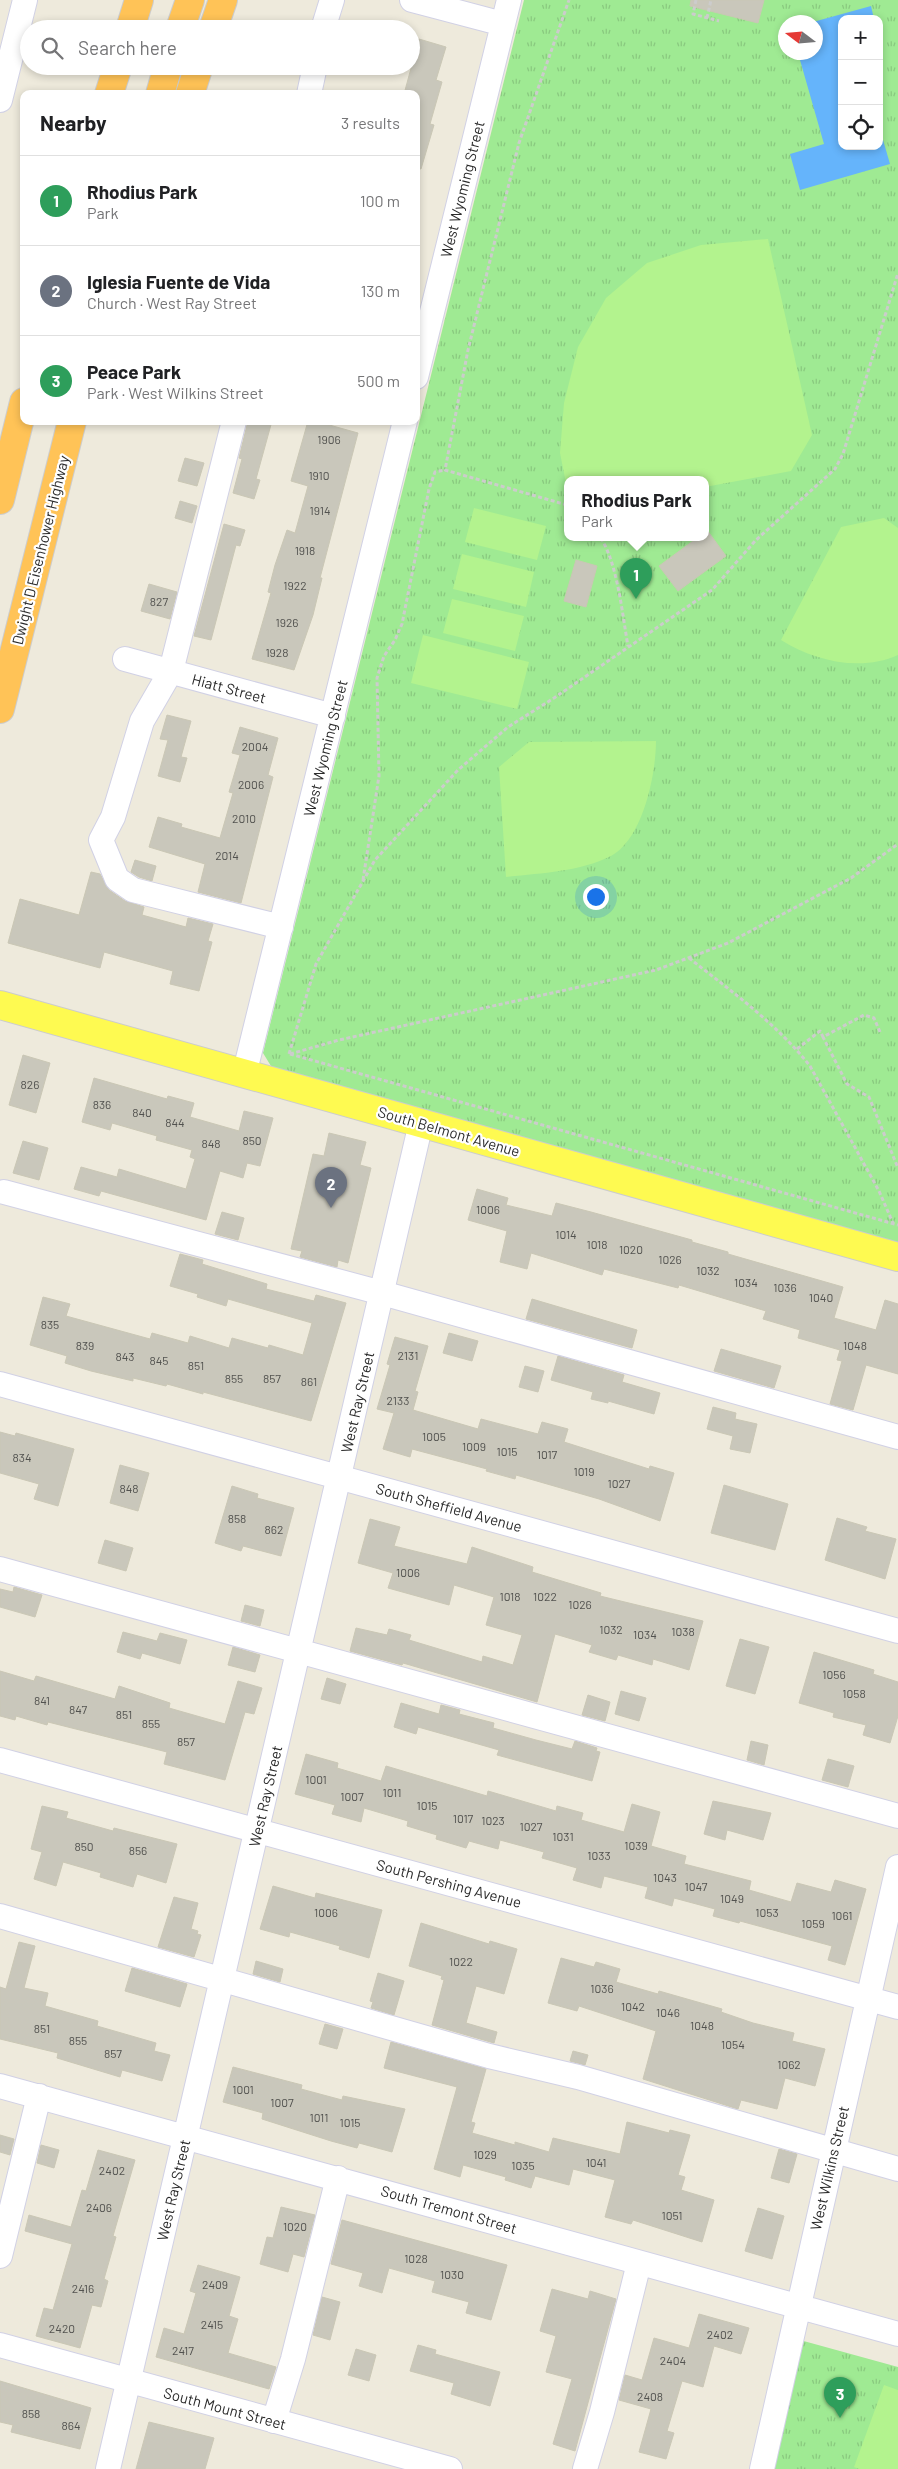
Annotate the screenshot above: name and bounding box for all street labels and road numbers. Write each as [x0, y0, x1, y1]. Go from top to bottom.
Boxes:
street label: West Wyoming Street [436, 119, 488, 259]
street label: Dwight D Eisenhower Highway [8, 453, 72, 647]
street label: Hiatt Street [190, 669, 268, 707]
street label: West Wyoming Street [299, 678, 351, 818]
street label: South Belmont Avenue [376, 1102, 522, 1160]
street label: West Ray Street [337, 1350, 377, 1454]
street label: South Sheffield Avenue [374, 1479, 524, 1535]
street label: West Ray Street [245, 1744, 285, 1848]
street label: South Pershing Avenue [374, 1855, 524, 1911]
street label: West Wilkins Street [806, 2104, 852, 2232]
street label: West Ray Street [153, 2138, 193, 2242]
street label: South Tremont Street [379, 2181, 519, 2237]
street label: South Mount Street [162, 2383, 288, 2433]

